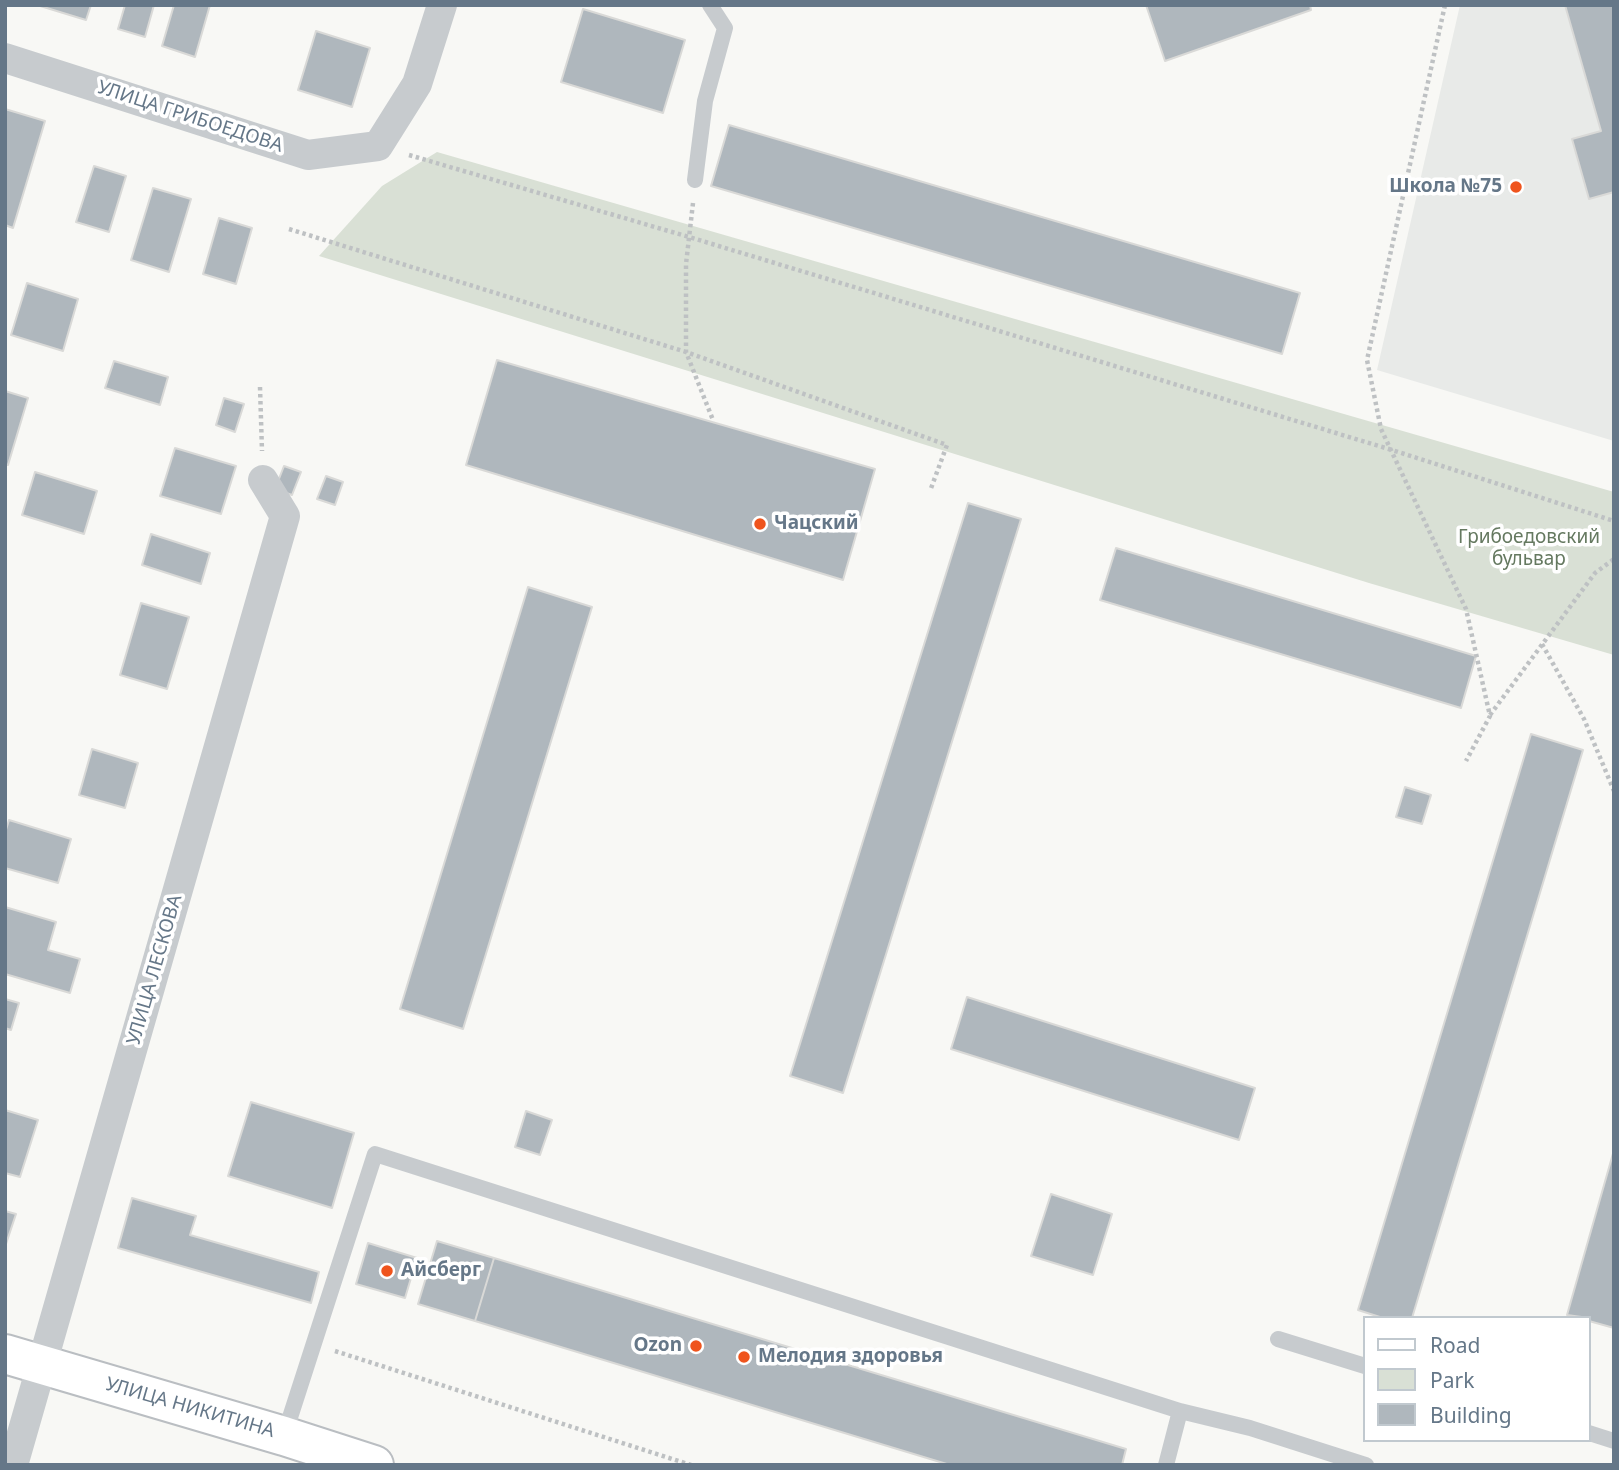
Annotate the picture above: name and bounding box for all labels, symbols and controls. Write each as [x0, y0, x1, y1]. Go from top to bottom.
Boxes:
street label: УЛИЦА ГРИБОЕДОВА [94, 76, 286, 158]
place label: Школа №75 [1389, 176, 1502, 198]
marker: Школа №75 [1508, 179, 1524, 195]
place label: Чацский [774, 513, 859, 535]
marker: Чацский [752, 516, 768, 532]
park label: Грибоедовский бульвар [1458, 527, 1600, 571]
street label: УЛИЦА ЛЕСКОВА [123, 892, 187, 1048]
place label: Айсберг [401, 1260, 481, 1282]
marker: Айсберг [379, 1263, 395, 1279]
legend [1364, 1316, 1591, 1442]
text: Road [1430, 1331, 1480, 1359]
place label: Ozon [633, 1335, 682, 1357]
marker: Ozon [688, 1338, 704, 1354]
place label: Мелодия здоровья [758, 1346, 943, 1368]
marker: Мелодия здоровья [736, 1349, 752, 1365]
text: Park [1430, 1366, 1474, 1394]
street label: УЛИЦА НИКИТИНА [103, 1373, 277, 1443]
text: Building [1430, 1401, 1512, 1429]

